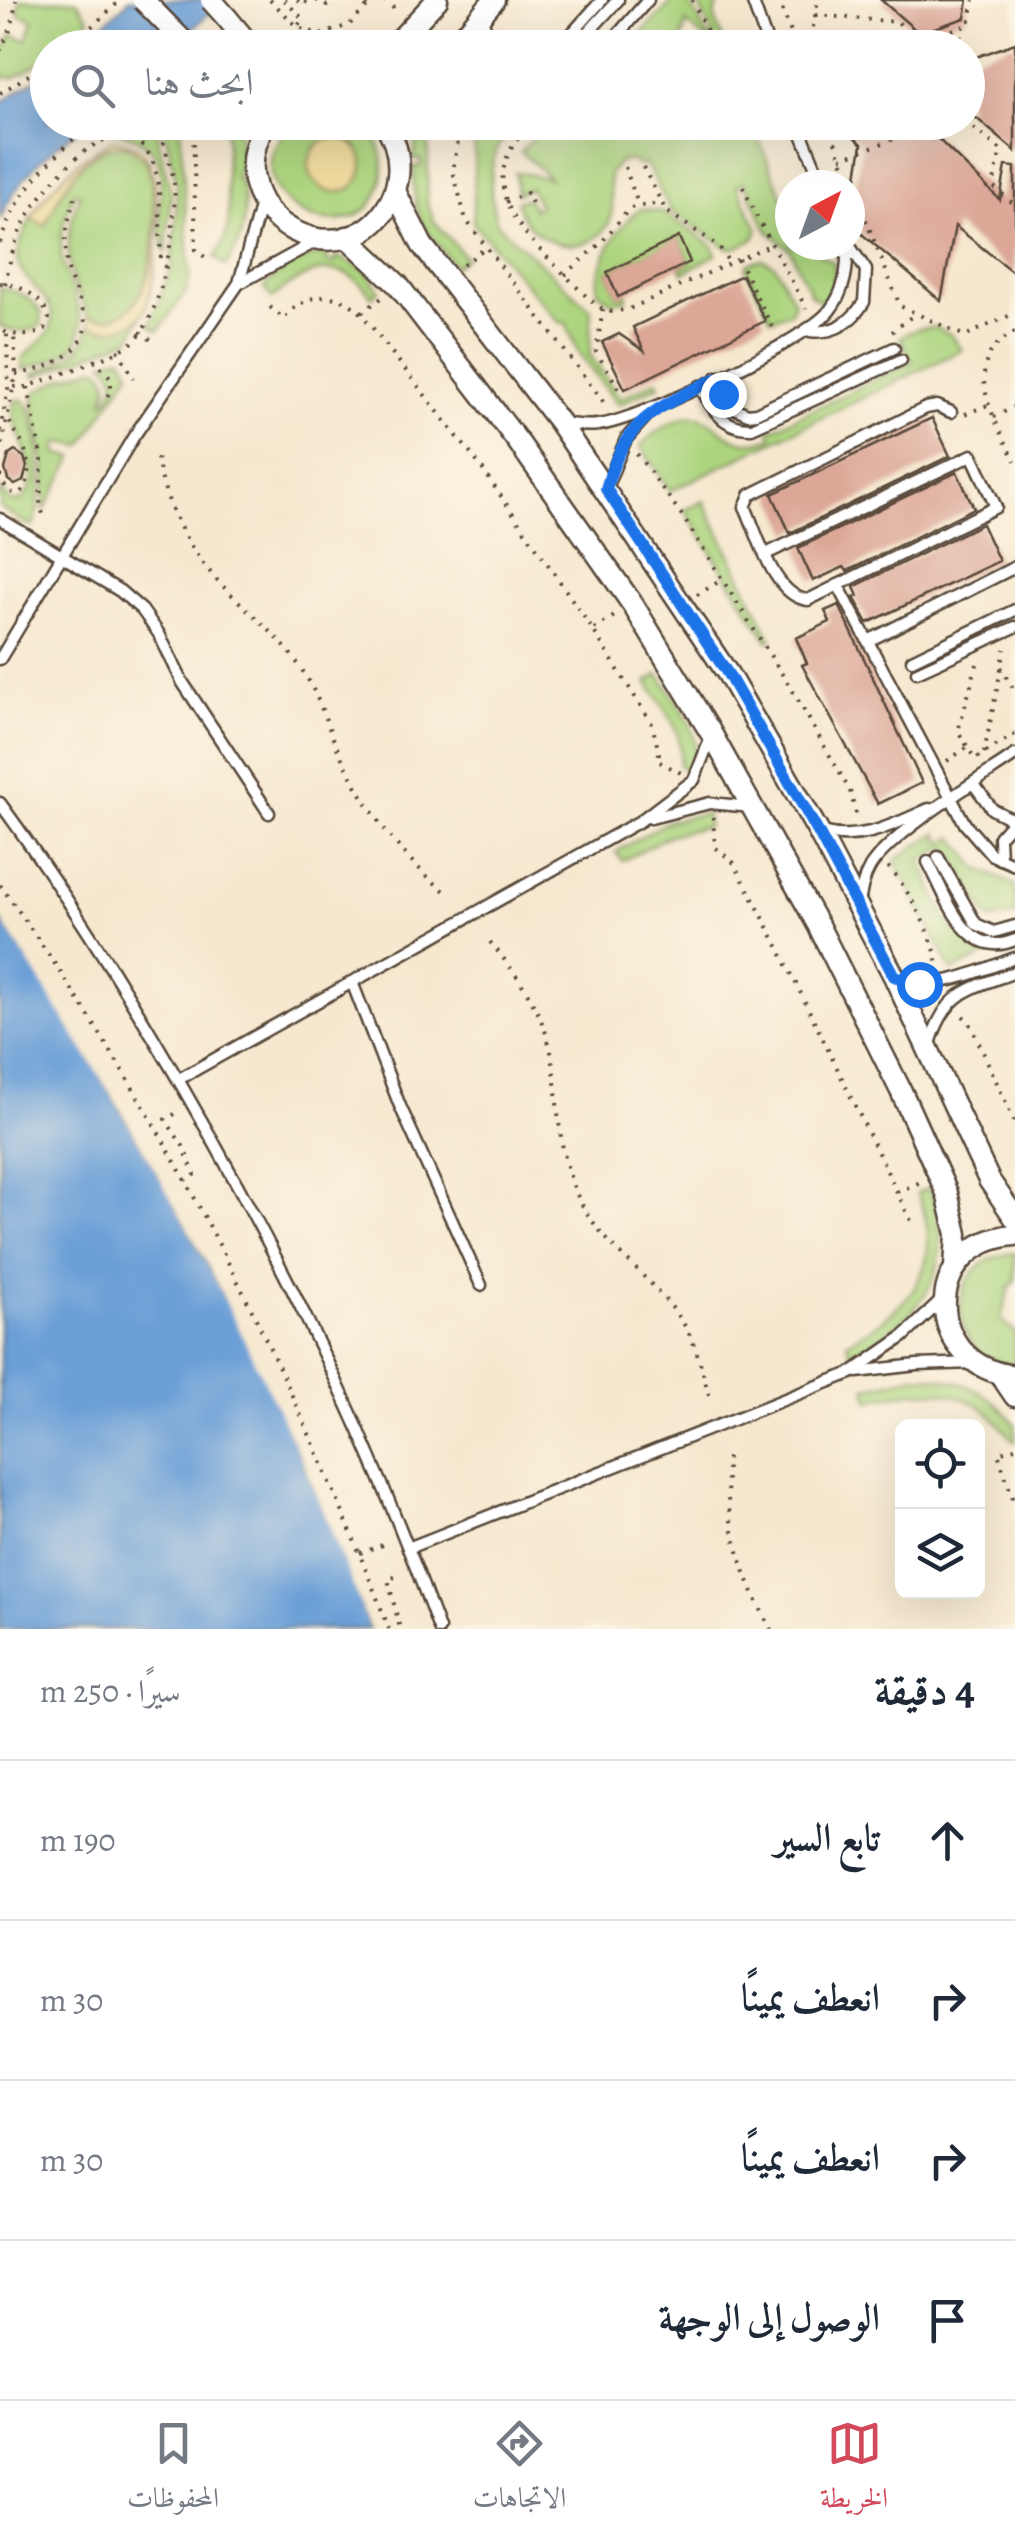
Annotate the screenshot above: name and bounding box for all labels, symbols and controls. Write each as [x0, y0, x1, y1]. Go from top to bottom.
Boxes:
search box [30, 30, 985, 140]
text: ابحث هنا [145, 56, 254, 108]
icon: search [65, 58, 120, 113]
north arrow [775, 170, 865, 260]
route end [701, 372, 747, 418]
route start [897, 962, 943, 1008]
map controls [895, 1419, 985, 1599]
button: locate [895, 1419, 985, 1509]
button: layers [895, 1509, 985, 1599]
text: 4 دقيقة [875, 1661, 975, 1718]
text: سيرًا · 250 m [40, 1669, 181, 1713]
text: تابع السير [774, 1811, 880, 1863]
icon: ahead [920, 1813, 975, 1868]
text: 190 m [40, 1818, 116, 1862]
text: انعطف يمينًا [741, 1971, 880, 2023]
icon: right [920, 1973, 975, 2028]
text: 30 m [40, 1978, 103, 2022]
text: انعطف يمينًا [741, 2131, 880, 2183]
icon: right [920, 2133, 975, 2188]
text: 30 m [40, 2138, 103, 2182]
text: الوصول إلى الوجهة [659, 2291, 880, 2343]
icon: arrive [920, 2293, 975, 2348]
tab: المحفوظات [127, 2416, 219, 2525]
tab: الاتجاهات [473, 2416, 566, 2525]
tab: الخريطة [820, 2416, 888, 2525]

